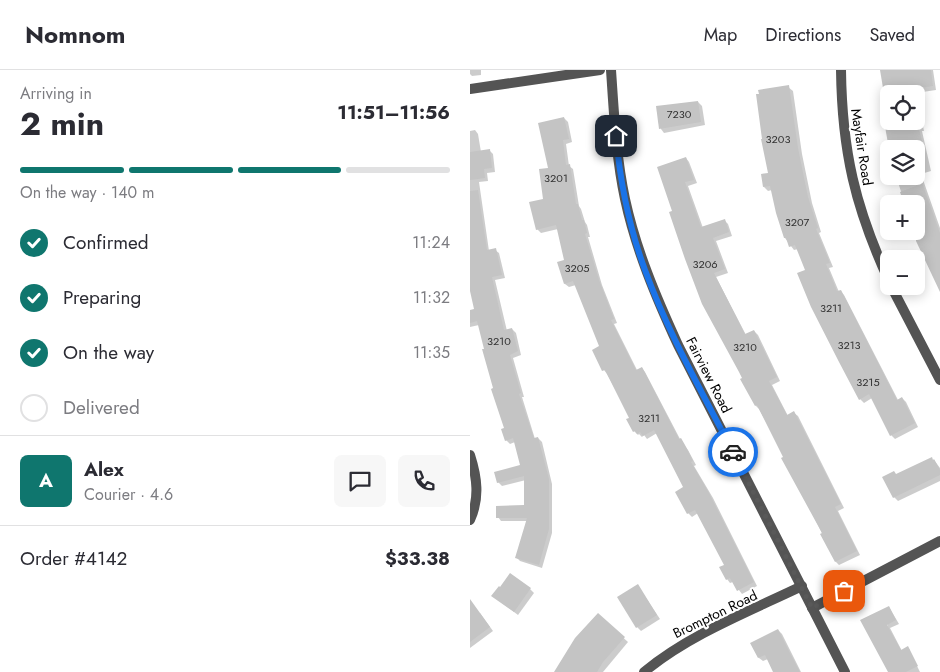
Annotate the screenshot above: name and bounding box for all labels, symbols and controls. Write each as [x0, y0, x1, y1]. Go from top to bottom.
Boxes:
text: Nomnom [25, 17, 126, 52]
text: Map [704, 22, 737, 48]
text: Directions [765, 22, 841, 48]
text: Saved [869, 22, 915, 48]
text: Arriving in [20, 82, 92, 105]
map controls [880, 85, 925, 295]
button: locate [880, 85, 925, 130]
text: 11:51–11:56 [337, 99, 450, 126]
text: 2 min [20, 101, 104, 147]
house number: 7230 [667, 106, 692, 122]
street label: Mayfair Road [846, 107, 878, 187]
pin [595, 115, 637, 157]
icon: home [602, 122, 630, 150]
house number: 3203 [766, 131, 790, 147]
button: layers [880, 140, 925, 185]
house number: 3201 [544, 170, 568, 186]
text: On the way · 140 m [20, 181, 154, 204]
button: + [880, 195, 925, 240]
house number: 3207 [785, 214, 810, 230]
icon: check [20, 229, 48, 257]
text: Confirmed [63, 229, 149, 256]
text: 11:24 [412, 231, 450, 254]
button: − [880, 250, 925, 295]
house number: 3206 [692, 256, 718, 272]
house number: 3205 [564, 260, 590, 276]
icon: check [20, 284, 48, 312]
text: Preparing [63, 284, 141, 311]
text: 11:32 [413, 286, 450, 309]
house number: 3211 [820, 300, 842, 316]
house number: 3210 [487, 333, 511, 349]
street label: Fairview Road [681, 334, 737, 416]
house number: 3213 [837, 337, 861, 353]
icon: check [20, 339, 48, 367]
text: On the way [63, 339, 154, 366]
house number: 3210 [733, 339, 757, 355]
text: 11:35 [413, 341, 450, 364]
house number: 3215 [856, 374, 880, 390]
text: Delivered [63, 394, 140, 421]
house number: 3211 [638, 410, 660, 426]
courier [708, 427, 758, 477]
icon: car [719, 438, 747, 466]
button: chat [334, 455, 386, 507]
button: phone [398, 455, 450, 507]
text: Alex [84, 456, 124, 483]
text: A [39, 467, 53, 494]
text: Courier · 4.6 [84, 483, 173, 506]
text: Order #4142 [20, 545, 127, 572]
text: $33.38 [385, 545, 450, 572]
pin [823, 570, 865, 612]
icon: bag [830, 577, 858, 605]
street label: Brompton Road [669, 585, 761, 643]

